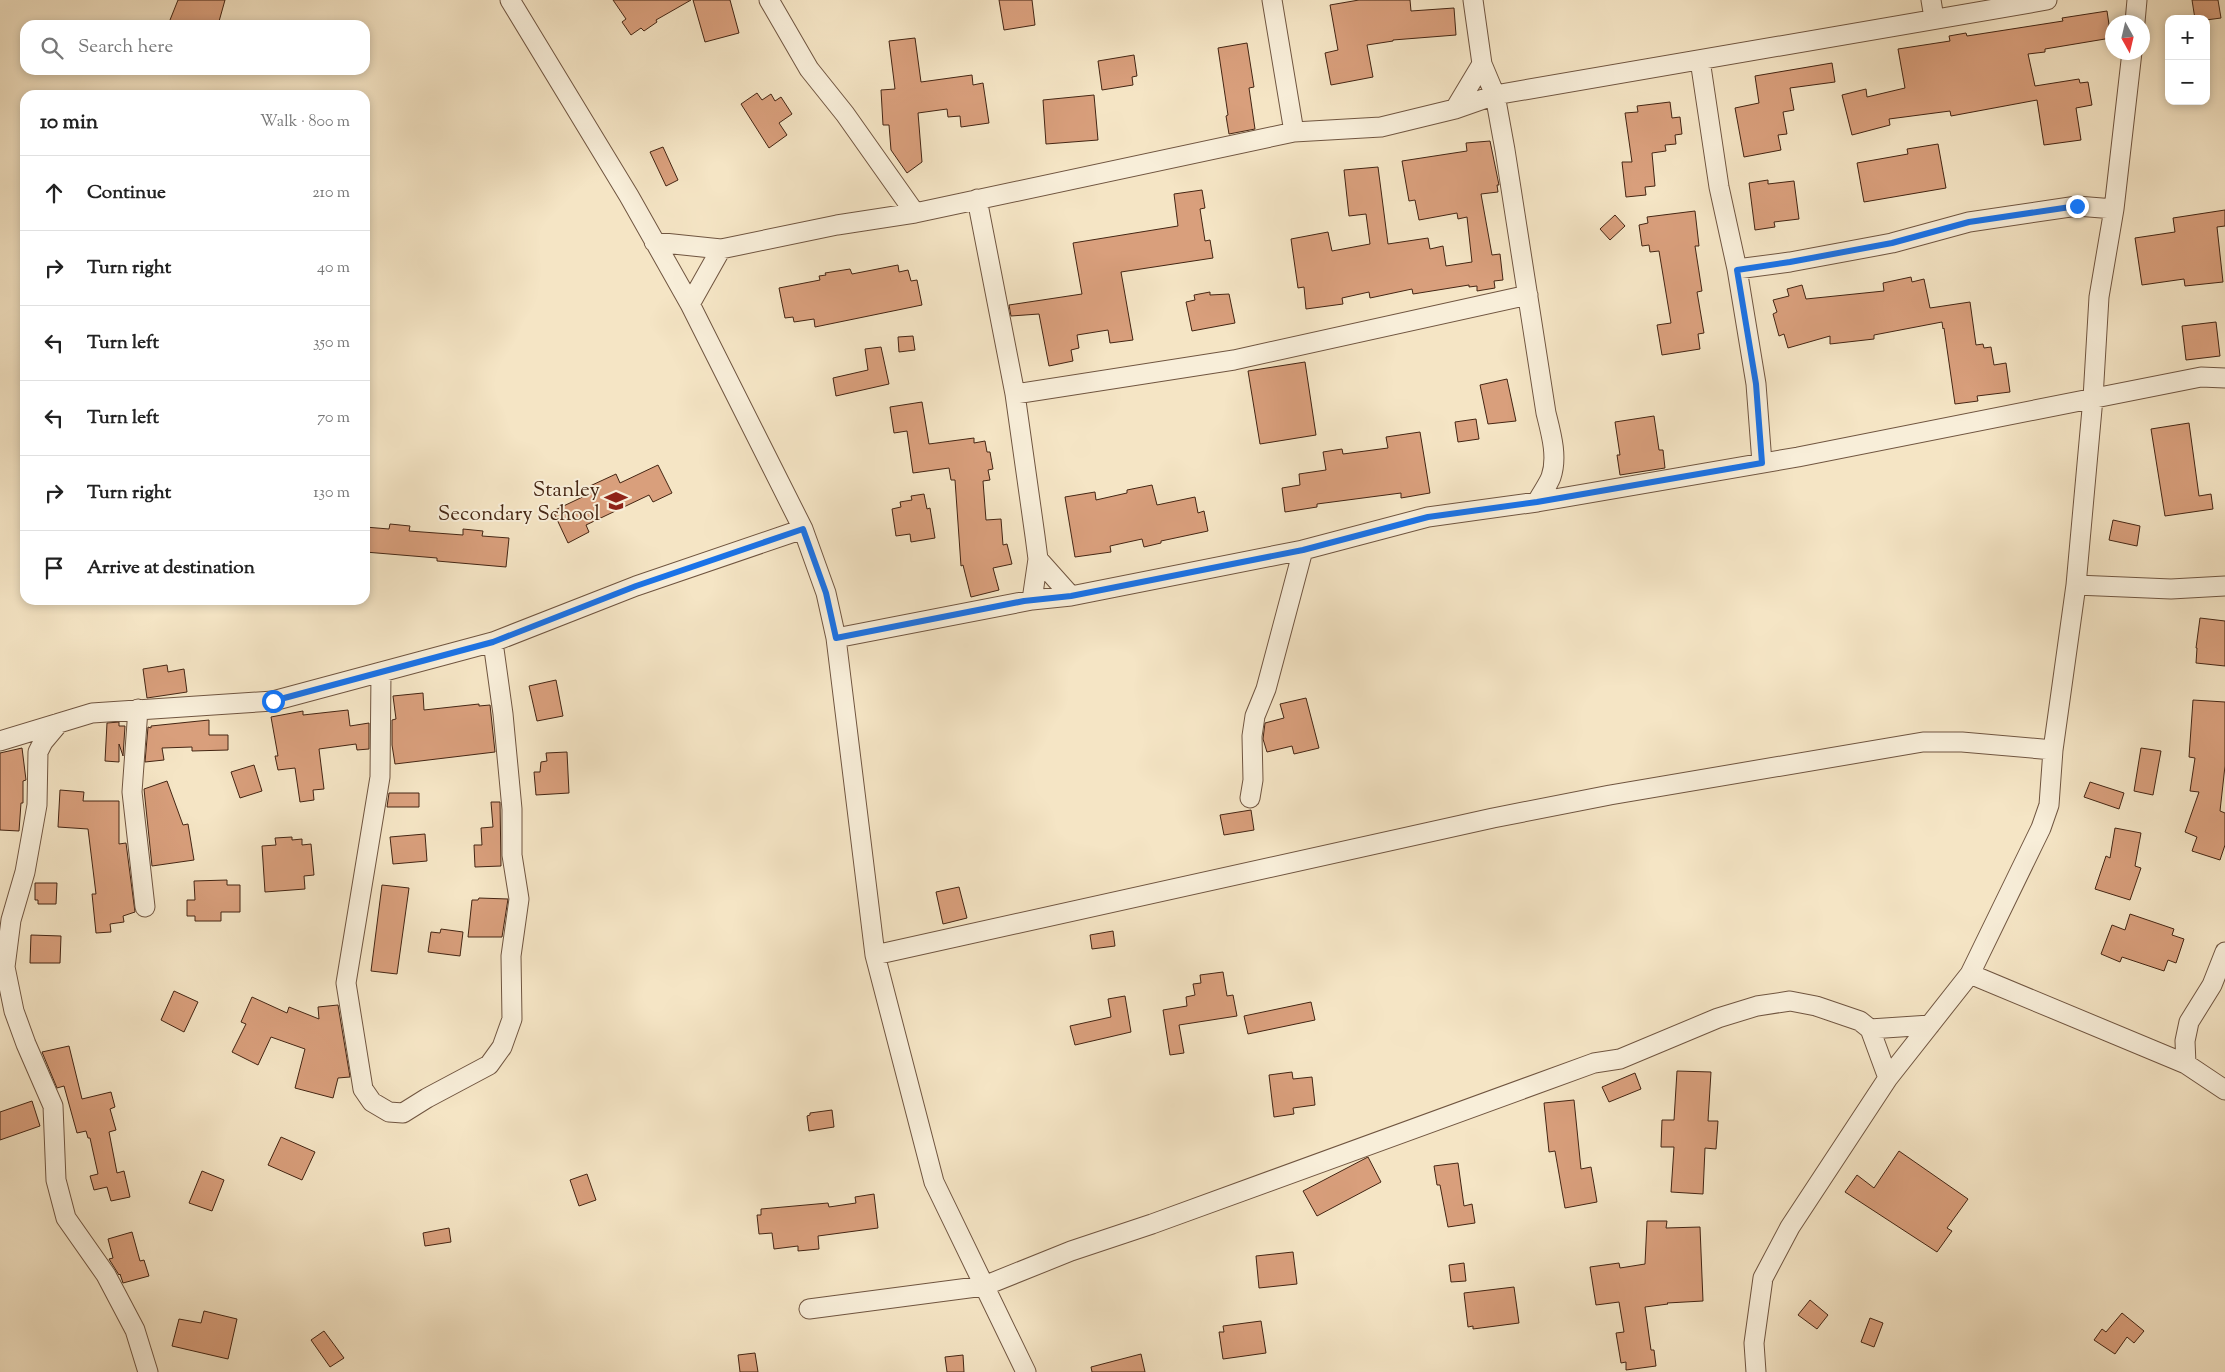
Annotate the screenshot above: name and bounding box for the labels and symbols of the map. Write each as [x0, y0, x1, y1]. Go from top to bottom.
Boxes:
north arrow [2105, 15, 2150, 60]
route end [2066, 195, 2089, 218]
place label: Stanley Secondary School [438, 476, 601, 530]
school or university icon: Stanley Secondary School [603, 488, 629, 514]
route start [262, 690, 285, 713]

